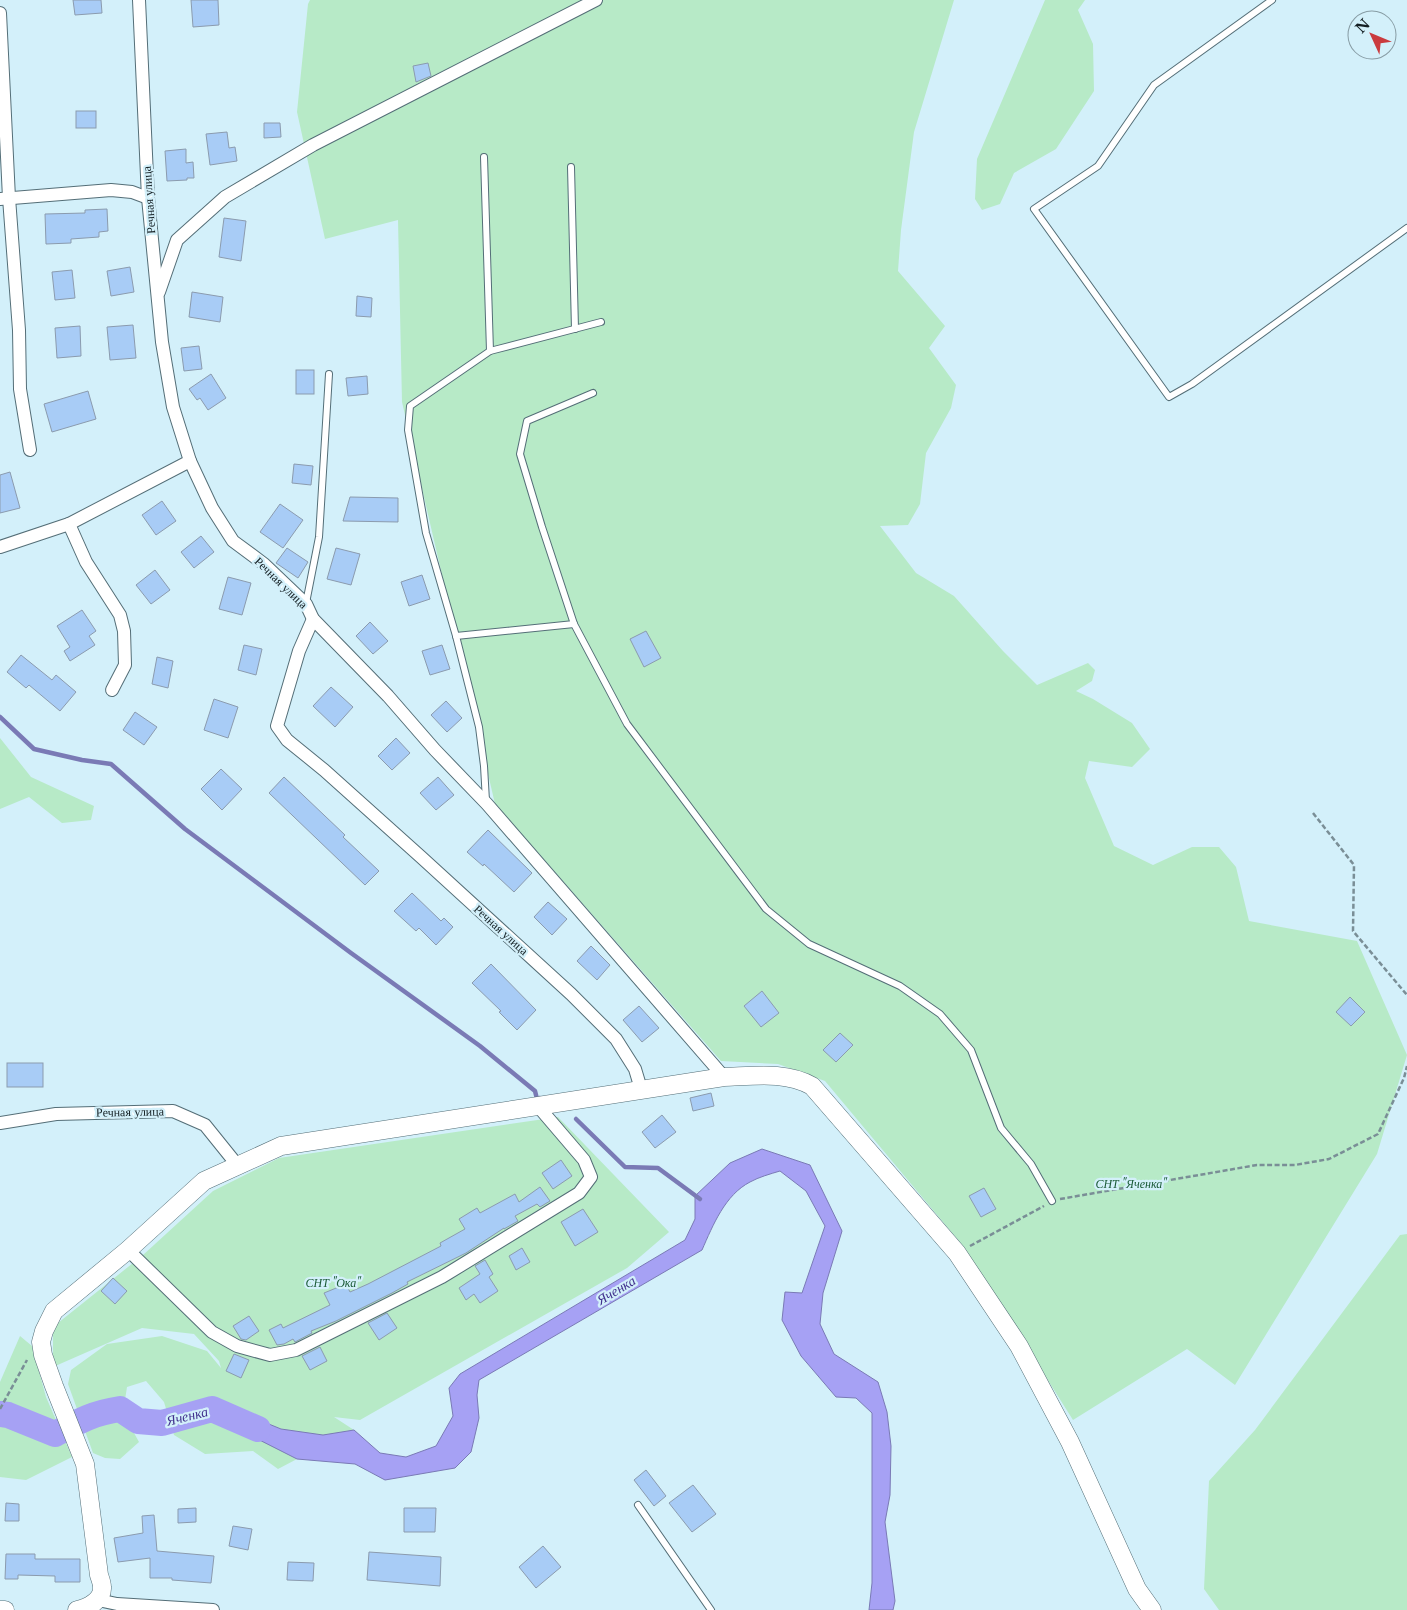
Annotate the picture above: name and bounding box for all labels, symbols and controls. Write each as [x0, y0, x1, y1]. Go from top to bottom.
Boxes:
north arrow [1347, 10, 1397, 60]
text: N [1352, 15, 1374, 37]
street label: Речная улица [139, 165, 158, 234]
street label: Речная улица [252, 554, 311, 612]
street label: Речная улица [471, 901, 532, 958]
street label: Речная улица [96, 1103, 165, 1120]
park label: СНТ "Яченка" [1095, 1176, 1168, 1191]
water label: Яченка [592, 1271, 639, 1309]
park label: СНТ "Ока" [306, 1275, 362, 1290]
water label: Яченка [163, 1402, 210, 1430]

